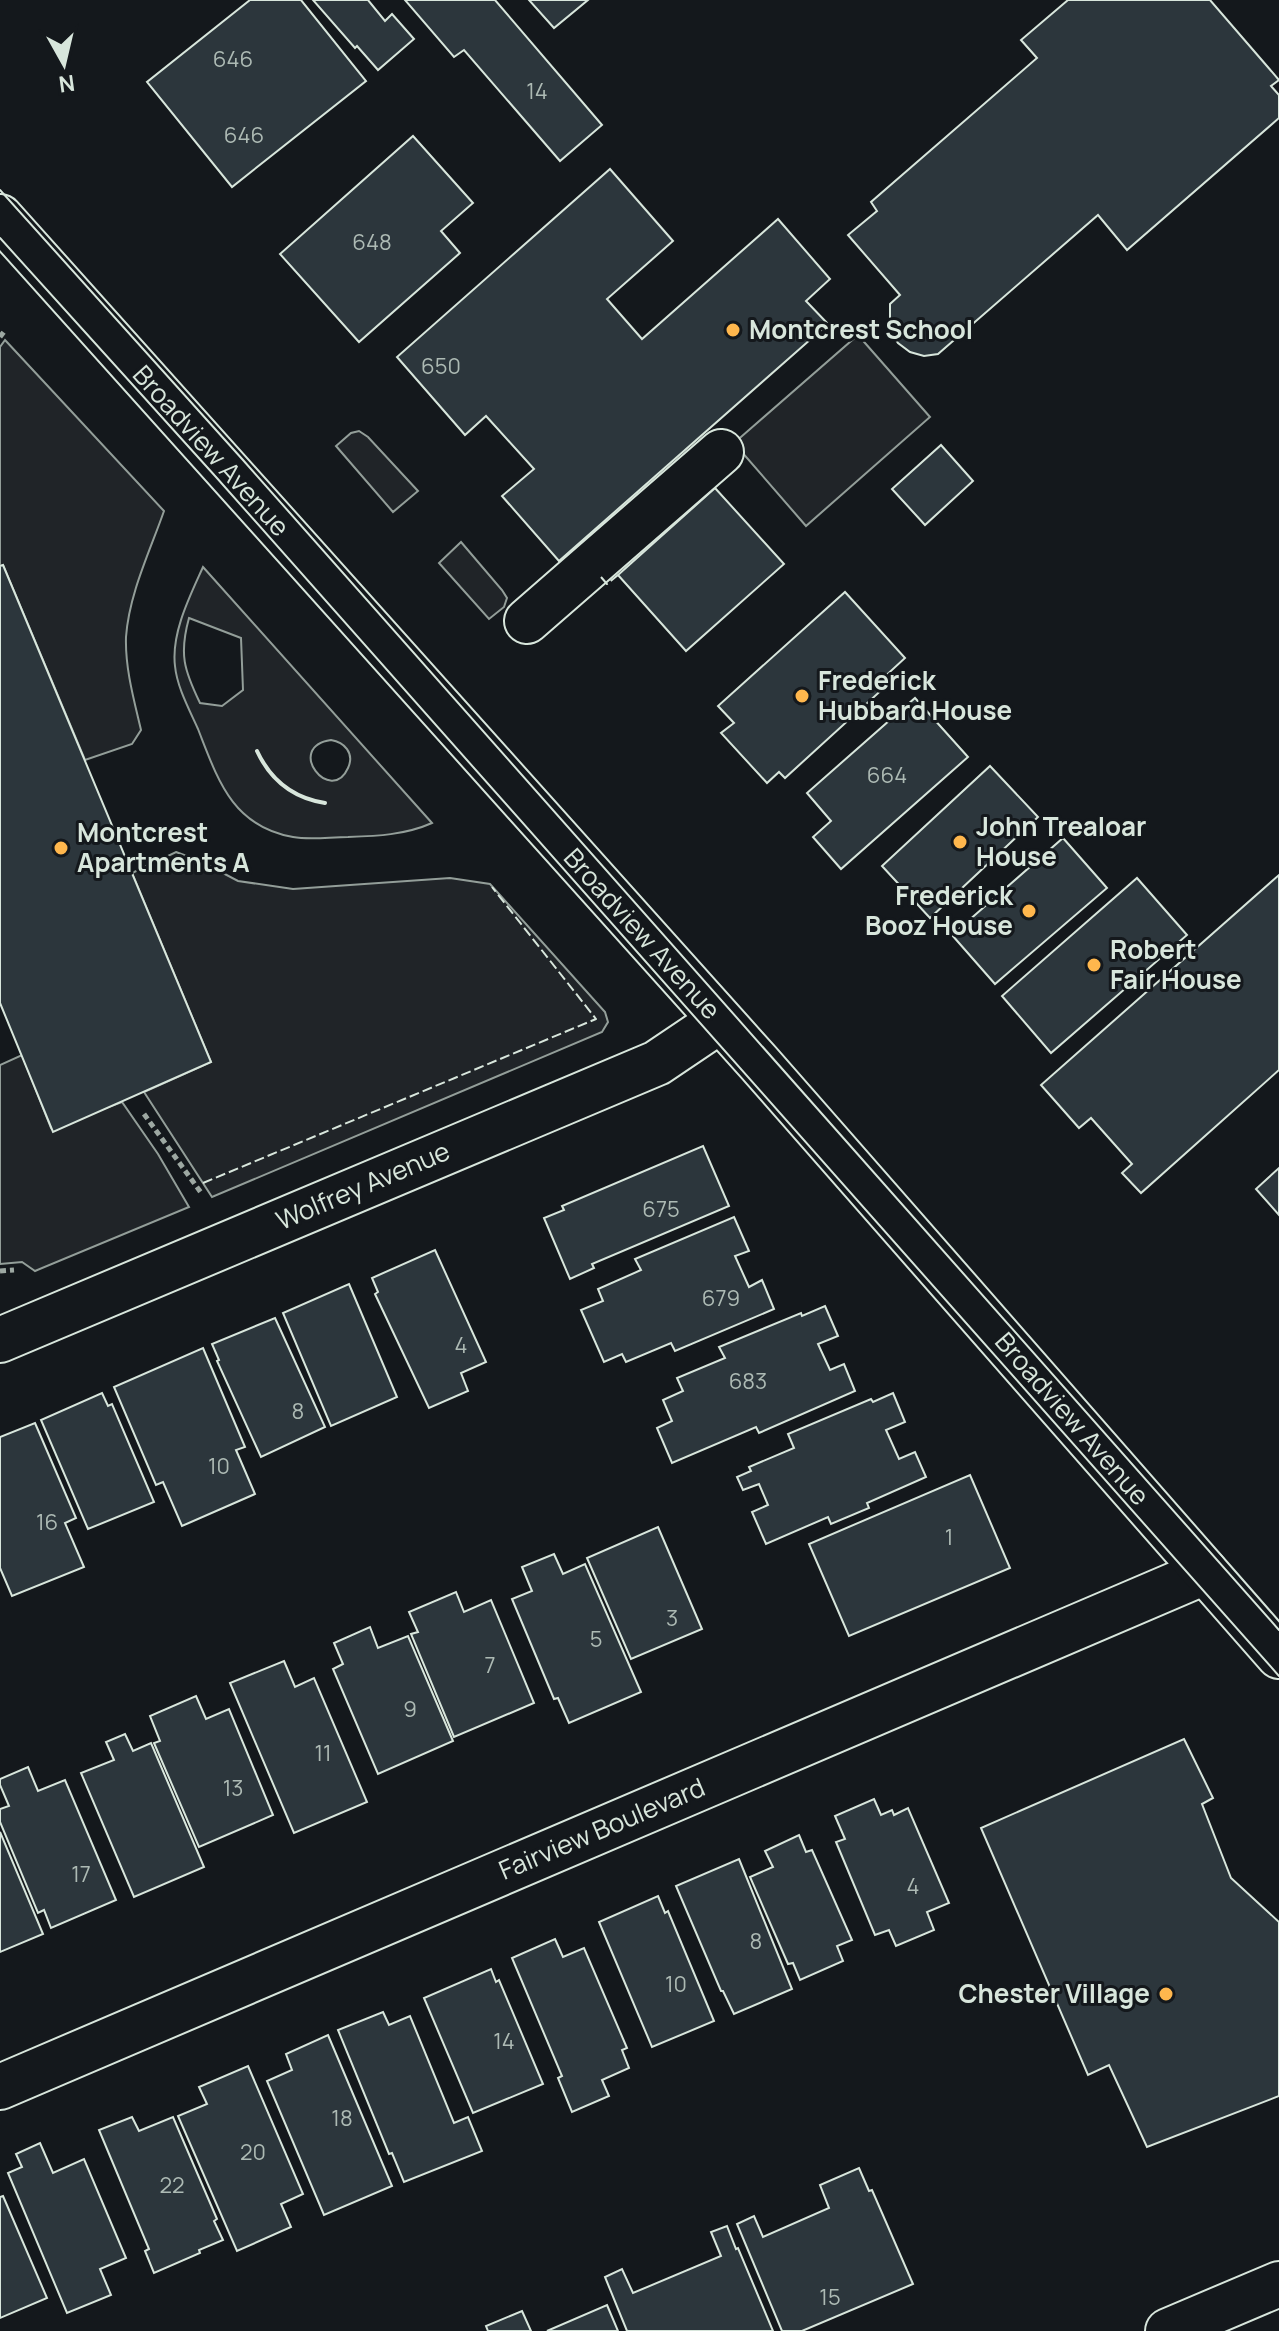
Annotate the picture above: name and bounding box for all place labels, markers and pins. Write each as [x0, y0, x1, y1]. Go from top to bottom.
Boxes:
place label: Montcrest School [749, 311, 973, 347]
marker: Montcrest School [724, 321, 742, 339]
place label: Frederick Hubbard House [818, 662, 1012, 728]
marker: Frederick Hubbard House [793, 687, 811, 705]
place label: John Trealoar House [976, 808, 1146, 874]
place label: Montcrest Apartments A [77, 814, 250, 880]
marker: John Trealoar House [951, 833, 969, 851]
marker: Montcrest Apartments A [52, 839, 70, 857]
place label: Frederick Booz House [865, 877, 1014, 943]
marker: Frederick Booz House [1020, 902, 1038, 920]
place label: Robert Fair House [1110, 931, 1242, 997]
marker: Robert Fair House [1085, 956, 1103, 974]
place label: Chester Village [958, 1975, 1150, 2011]
marker: Chester Village [1157, 1985, 1175, 2003]

